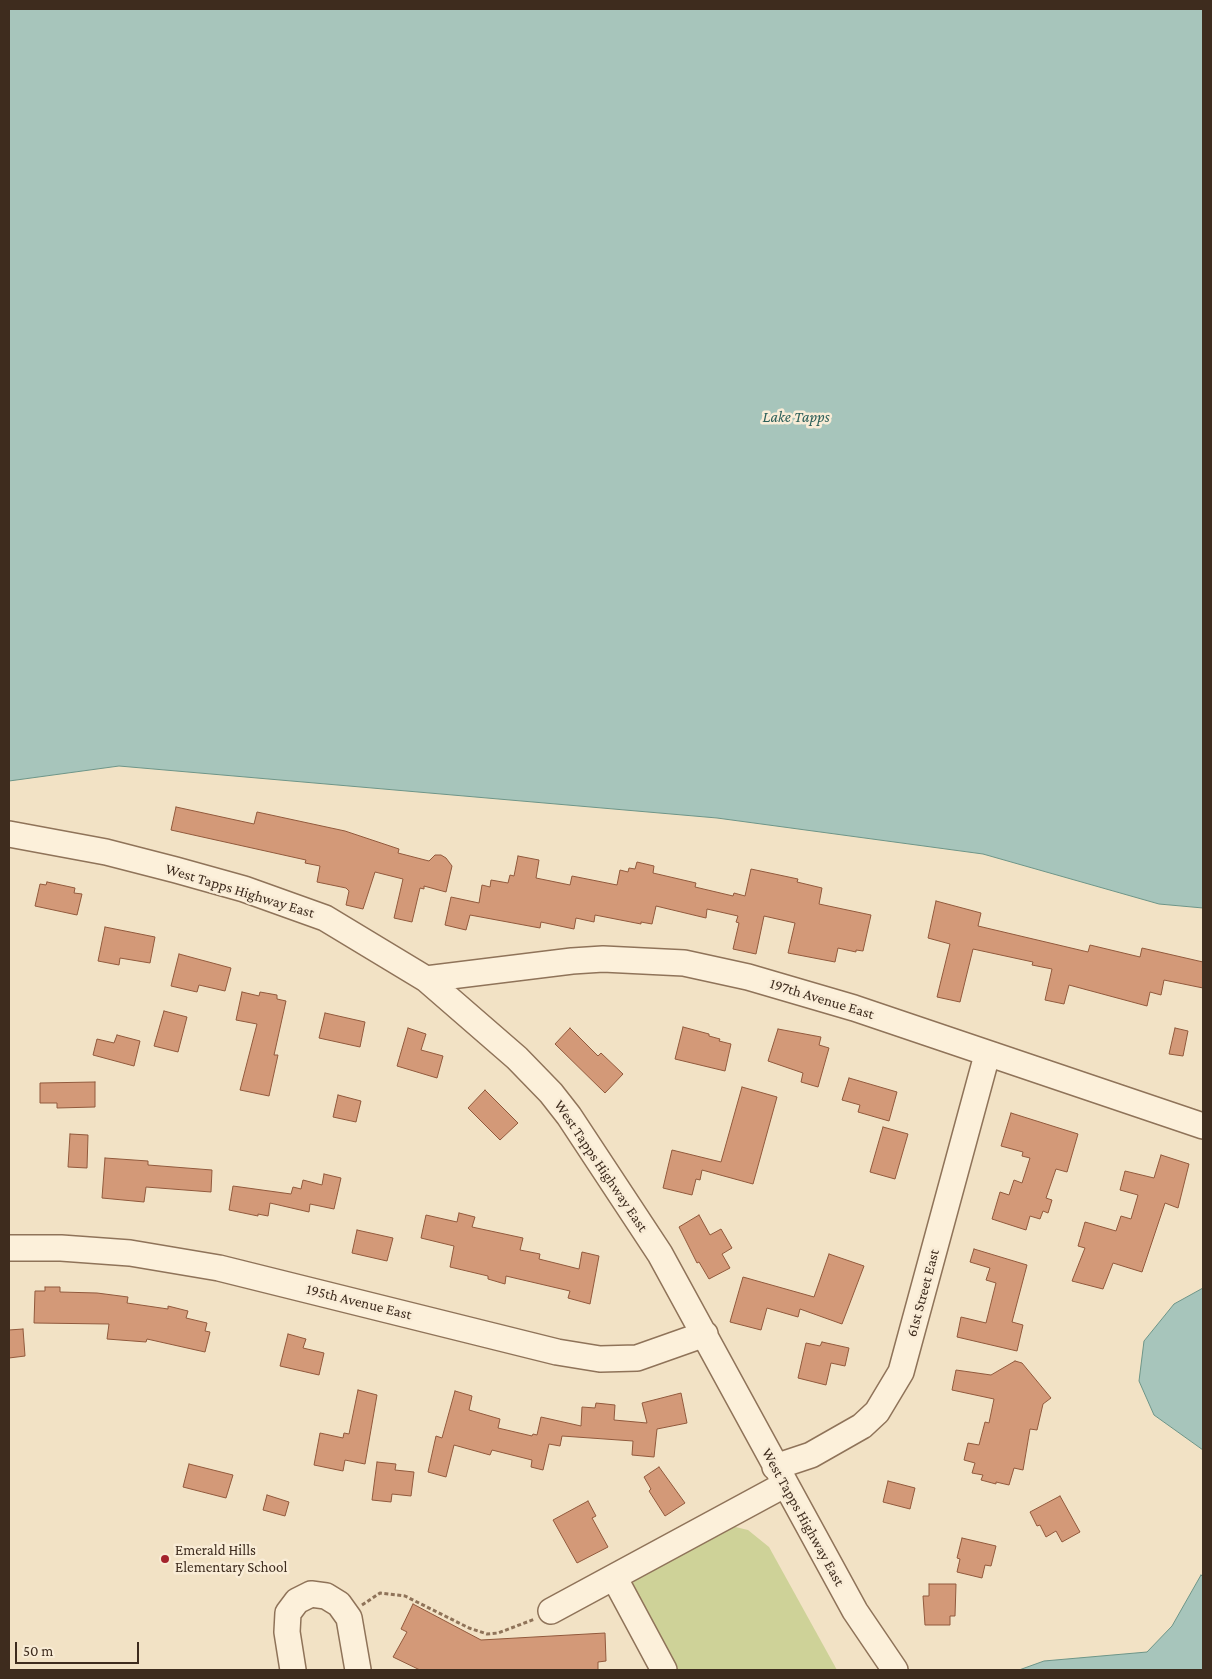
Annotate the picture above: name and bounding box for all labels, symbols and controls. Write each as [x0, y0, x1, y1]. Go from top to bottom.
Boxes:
water label: Lake Tapps [762, 407, 830, 427]
street label: West Tapps Highway East [163, 860, 317, 922]
street label: 197th Avenue East [768, 975, 876, 1023]
street label: West Tapps Highway East [550, 1097, 652, 1235]
street label: 61st Street East [903, 1247, 943, 1339]
street label: 195th Avenue East [304, 1280, 414, 1324]
street label: West Tapps Highway East [758, 1445, 848, 1589]
place label: Emerald Hills Elementary School [175, 1541, 287, 1576]
marker: Emerald Hills Elementary School [159, 1553, 171, 1565]
scale bar [18, 1632, 141, 1664]
text: 50 m [23, 1643, 53, 1659]

